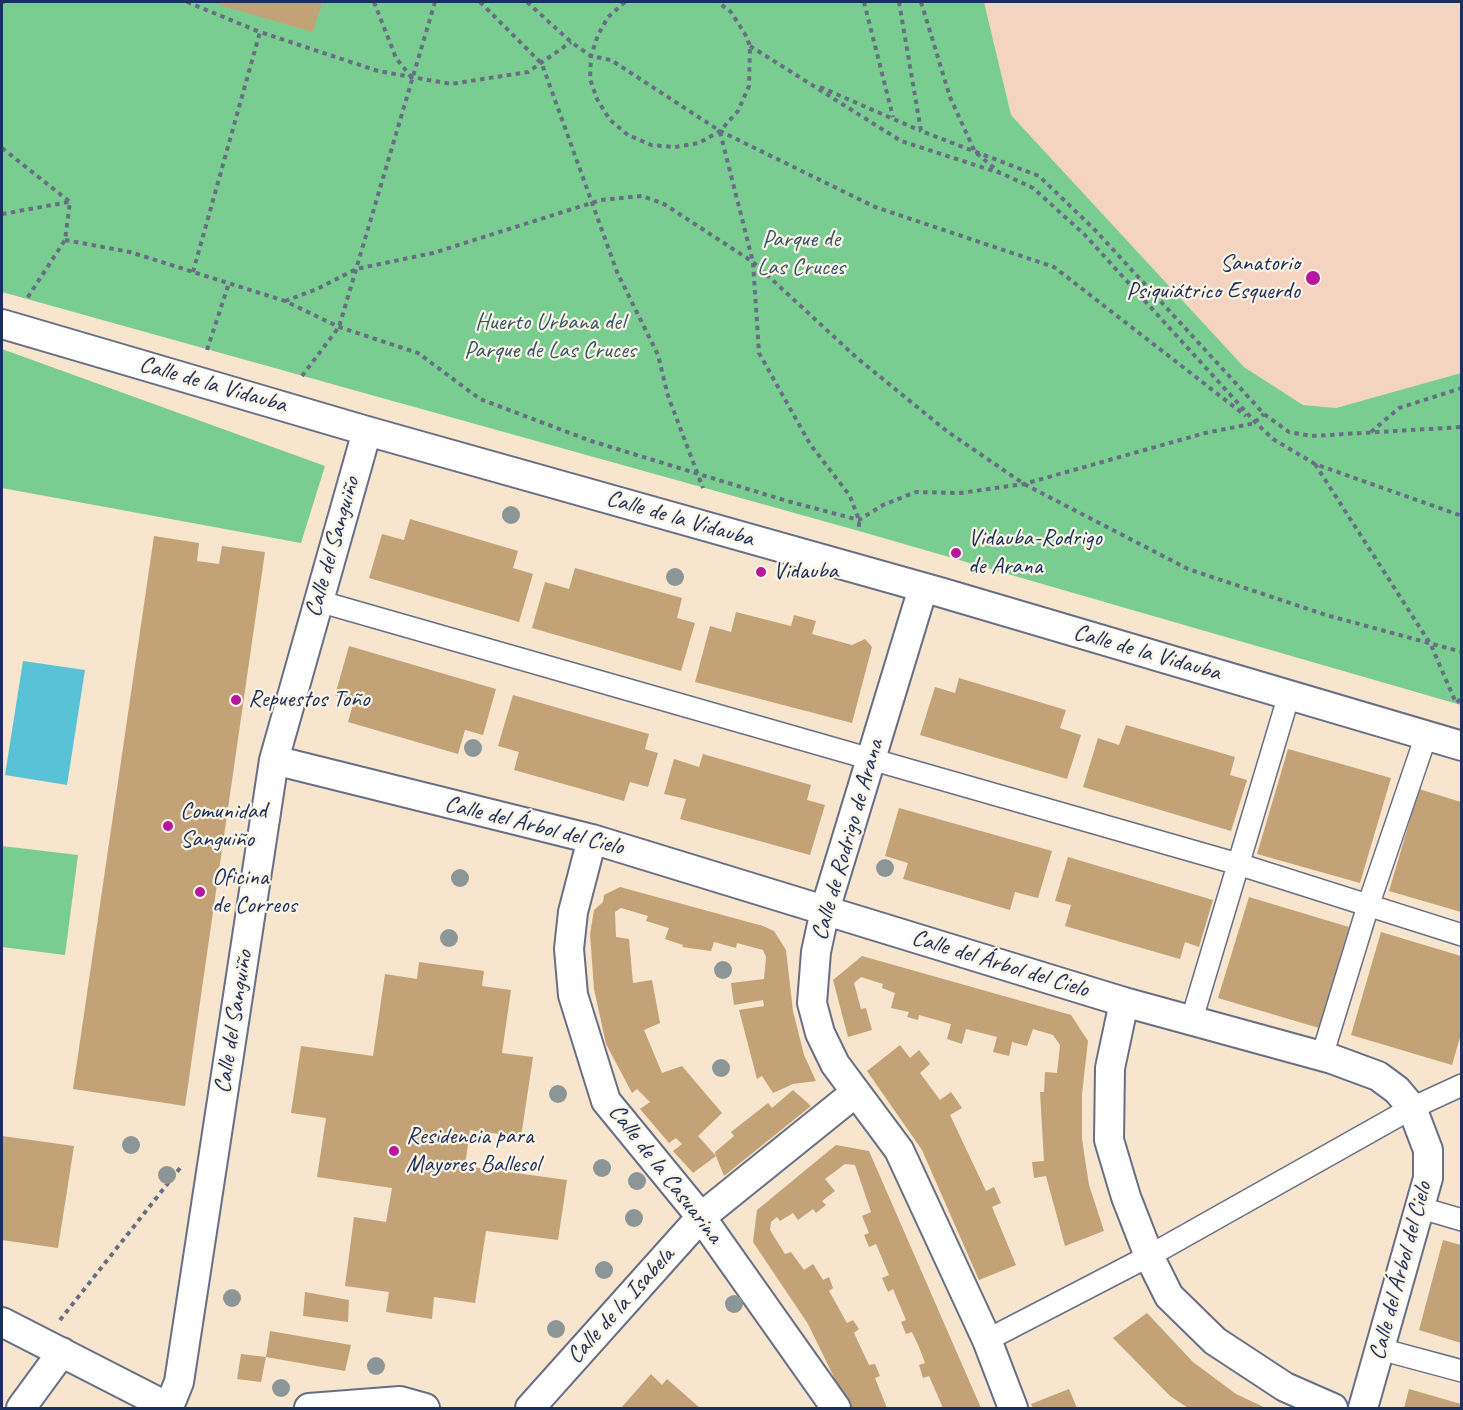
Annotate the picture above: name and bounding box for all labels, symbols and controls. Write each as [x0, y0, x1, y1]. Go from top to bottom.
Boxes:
park label: Parque de Las Cruces [757, 226, 845, 282]
place label: Sanatorio Psiquiátrico Esquerdo [1126, 250, 1300, 306]
marker: Sanatorio Psiquiátrico Esquerdo [1304, 269, 1322, 287]
park label: Huerto Urbana del Parque de Las Cruces [464, 309, 636, 365]
street label: Calle de la Vidauba [136, 350, 290, 420]
street label: Calle del Sanguiño [299, 474, 367, 620]
street label: Calle de la Vidauba [603, 484, 757, 554]
place label: Vidauba-Rodrigo de Arana [968, 525, 1102, 581]
marker: Vidauba-Rodrigo de Arana [949, 546, 963, 560]
place label: Vidauba [773, 558, 838, 586]
marker: Vidauba [754, 565, 768, 579]
street label: Calle de la Vidauba [1070, 618, 1224, 688]
place label: Repuestos Toño [248, 686, 369, 714]
marker: Repuestos Toño [229, 693, 243, 707]
street label: Calle de Rodrigo de Arana [806, 736, 890, 944]
street label: Calle del Árbol del Cielo [442, 790, 626, 862]
place label: Comunidad Sanguiño [180, 798, 267, 854]
marker: Comunidad Sanguiño [161, 819, 175, 833]
place label: Oficina de Correos [212, 864, 297, 920]
marker: Oficina de Correos [193, 885, 207, 899]
street label: Calle del Árbol del Cielo [908, 923, 1092, 1005]
street label: Calle del Sanguiño [208, 948, 260, 1096]
street label: Calle de la Casuarina [602, 1098, 728, 1250]
place label: Residencia para Mayores Ballesol [406, 1123, 540, 1179]
marker: Residencia para Mayores Ballesol [387, 1144, 401, 1158]
street label: Calle del Árbol del Cielo [1363, 1179, 1439, 1363]
street label: Calle de la Isabela [561, 1242, 681, 1370]

